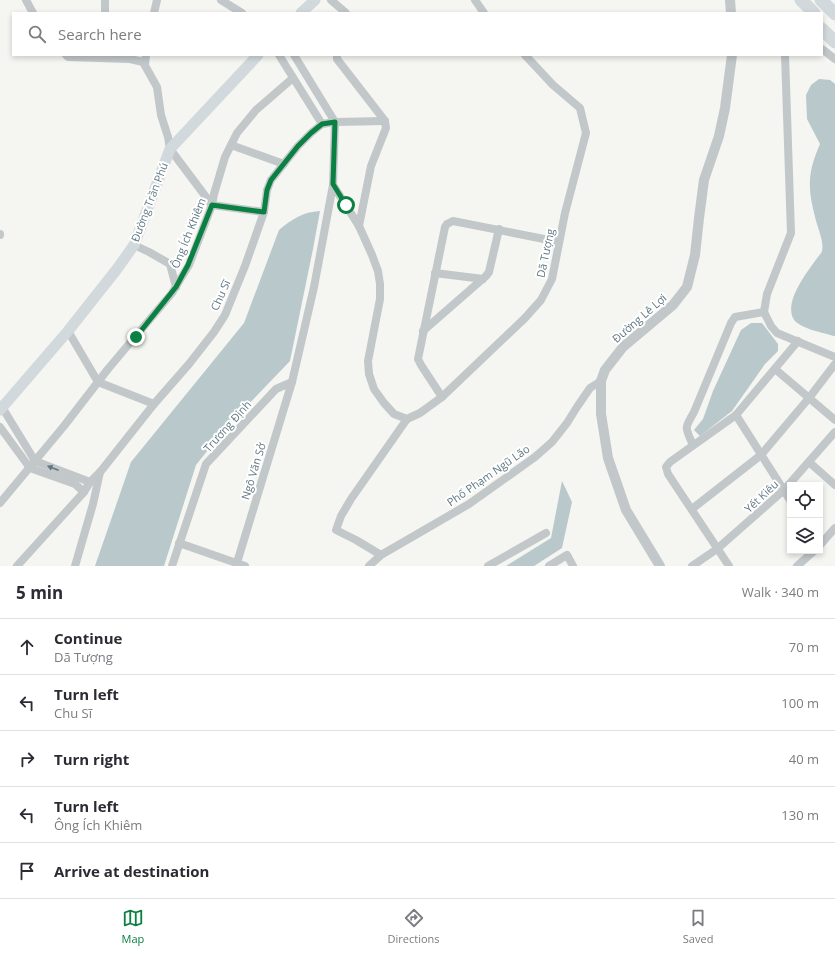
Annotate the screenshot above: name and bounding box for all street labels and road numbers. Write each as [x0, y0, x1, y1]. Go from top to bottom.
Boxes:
street label: Đường Trần Phú [127, 160, 171, 244]
street label: Ông Ích Khiêm [167, 196, 209, 270]
street label: Dã Tượng [532, 227, 558, 279]
street label: Chu Sĩ [207, 276, 234, 313]
street label: Đường Lê Lợi [609, 290, 669, 346]
street label: Trương Định [200, 397, 254, 455]
street label: Ngô Văn Sở [237, 440, 269, 501]
street label: Phố Phạm Ngũ Lão [444, 441, 533, 509]
street label: Yết Kiêu [741, 476, 781, 516]

